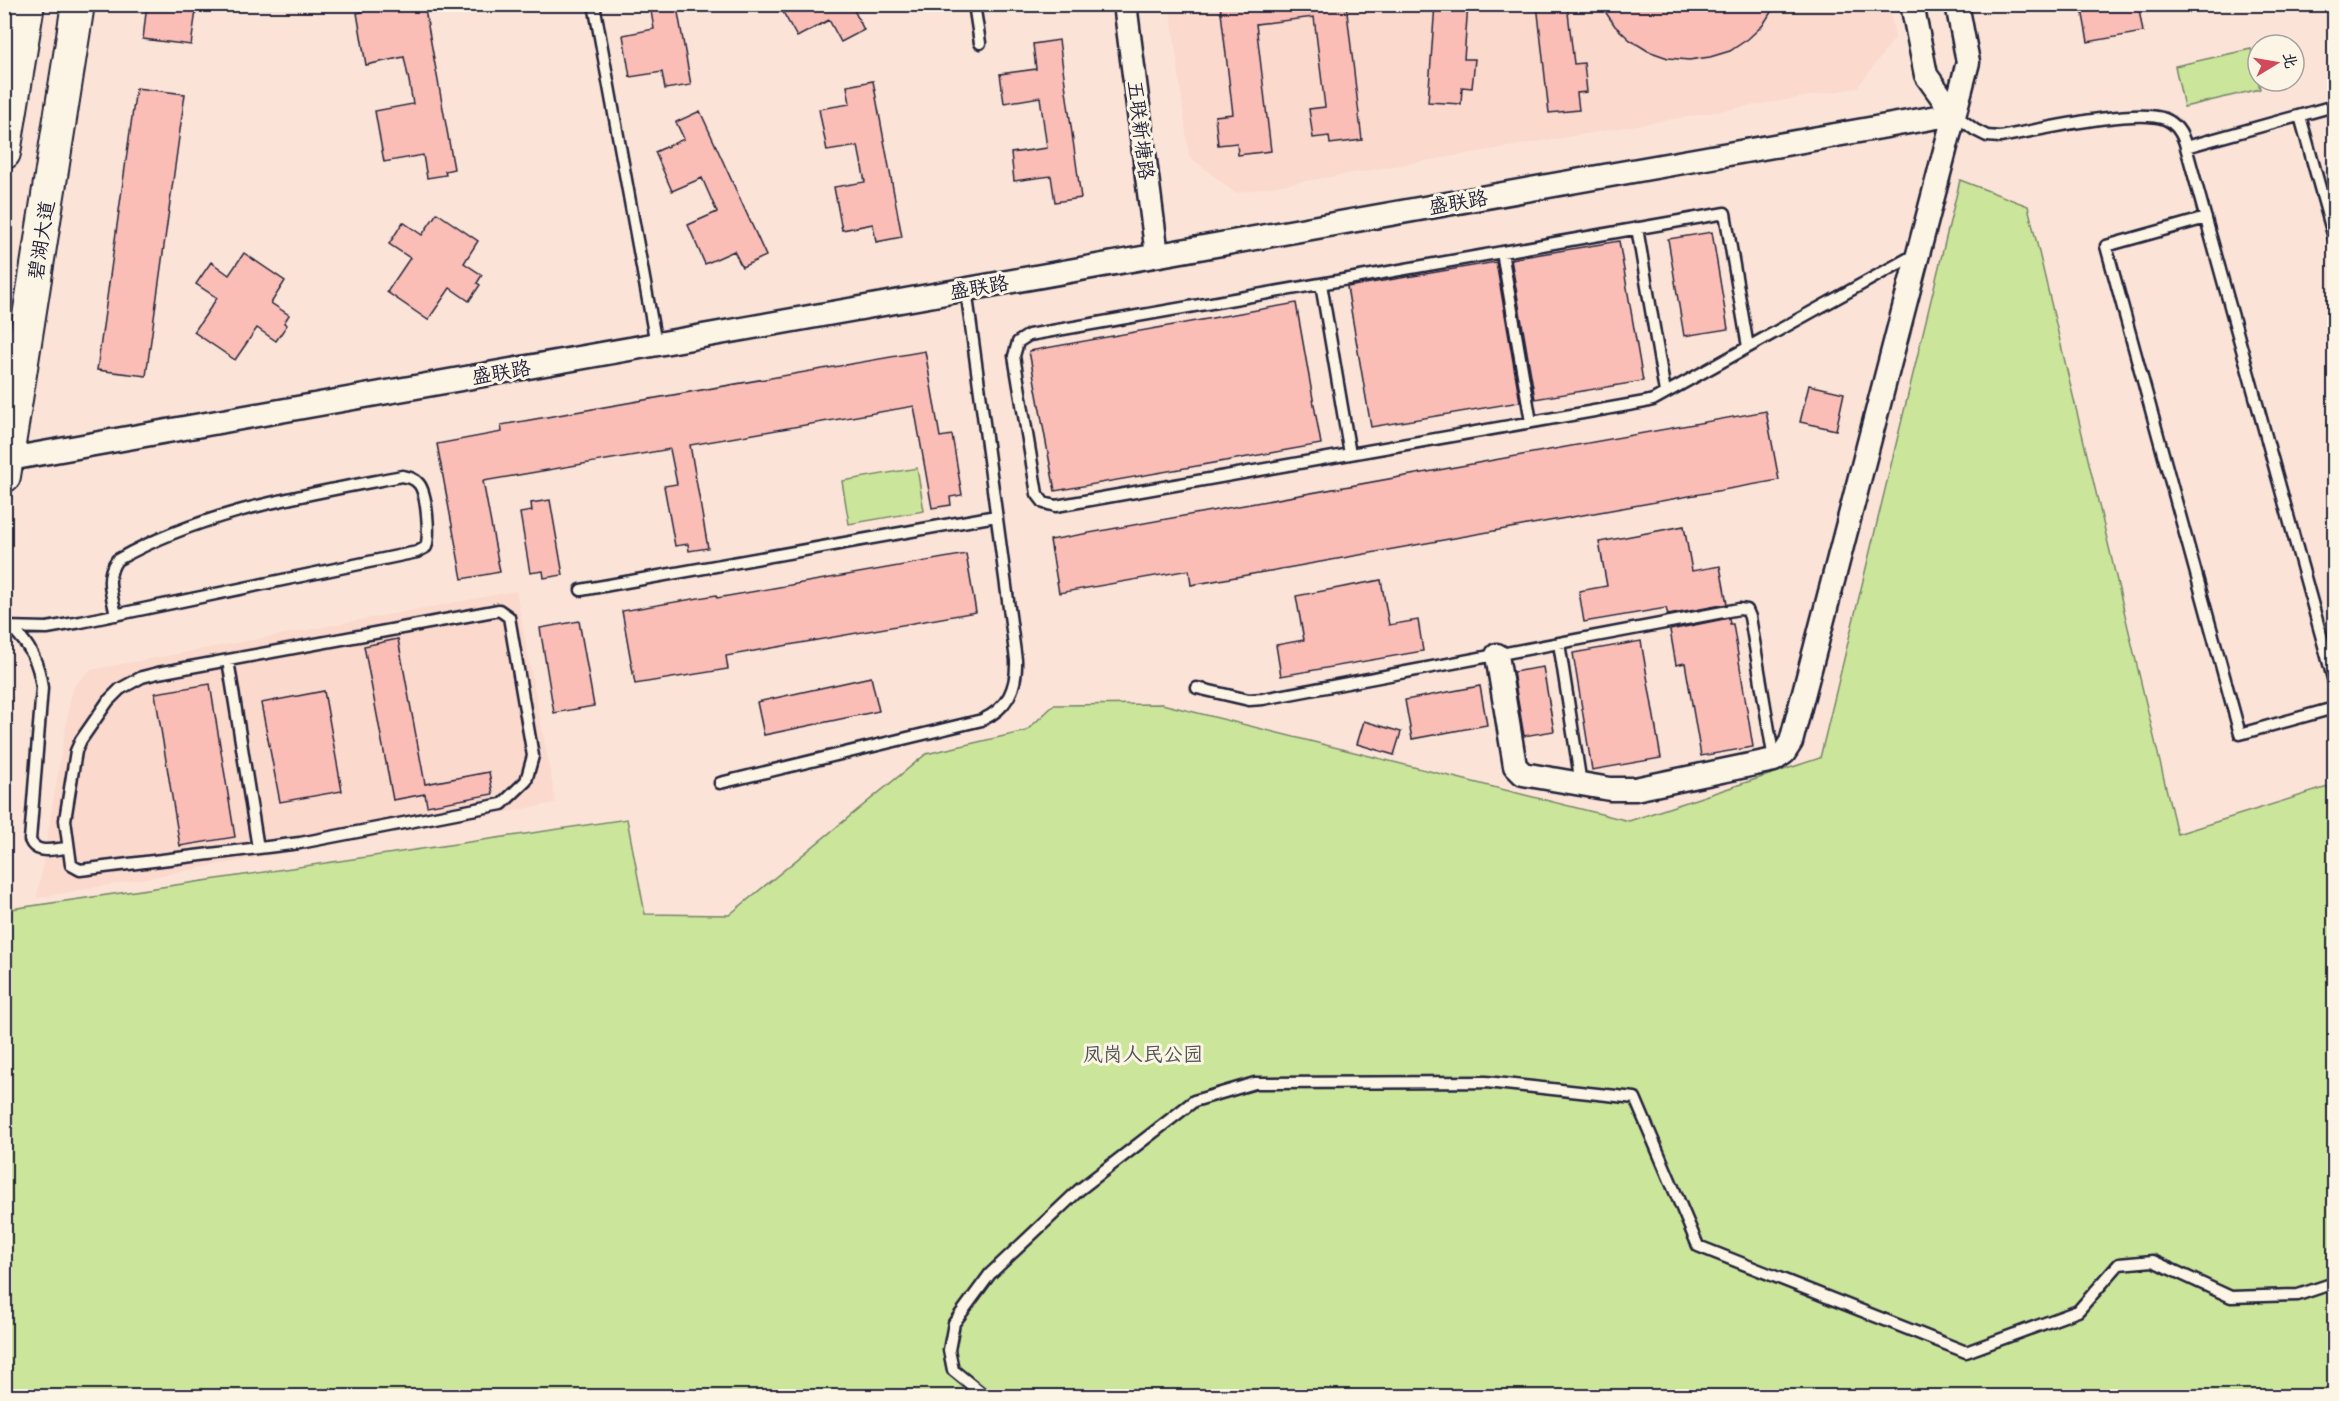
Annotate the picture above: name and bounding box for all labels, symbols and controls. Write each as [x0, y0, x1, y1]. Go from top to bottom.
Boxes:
north arrow [2246, 33, 2306, 93]
text: 北 [2279, 50, 2303, 70]
street label: 五联新塘路 [1123, 79, 1161, 182]
street label: 盛联路 [1426, 183, 1491, 219]
street label: 碧湖大道 [21, 198, 59, 281]
street label: 盛联路 [947, 268, 1012, 304]
street label: 盛联路 [469, 353, 534, 389]
park label: 凤岗人民公园 [1083, 1040, 1203, 1066]

